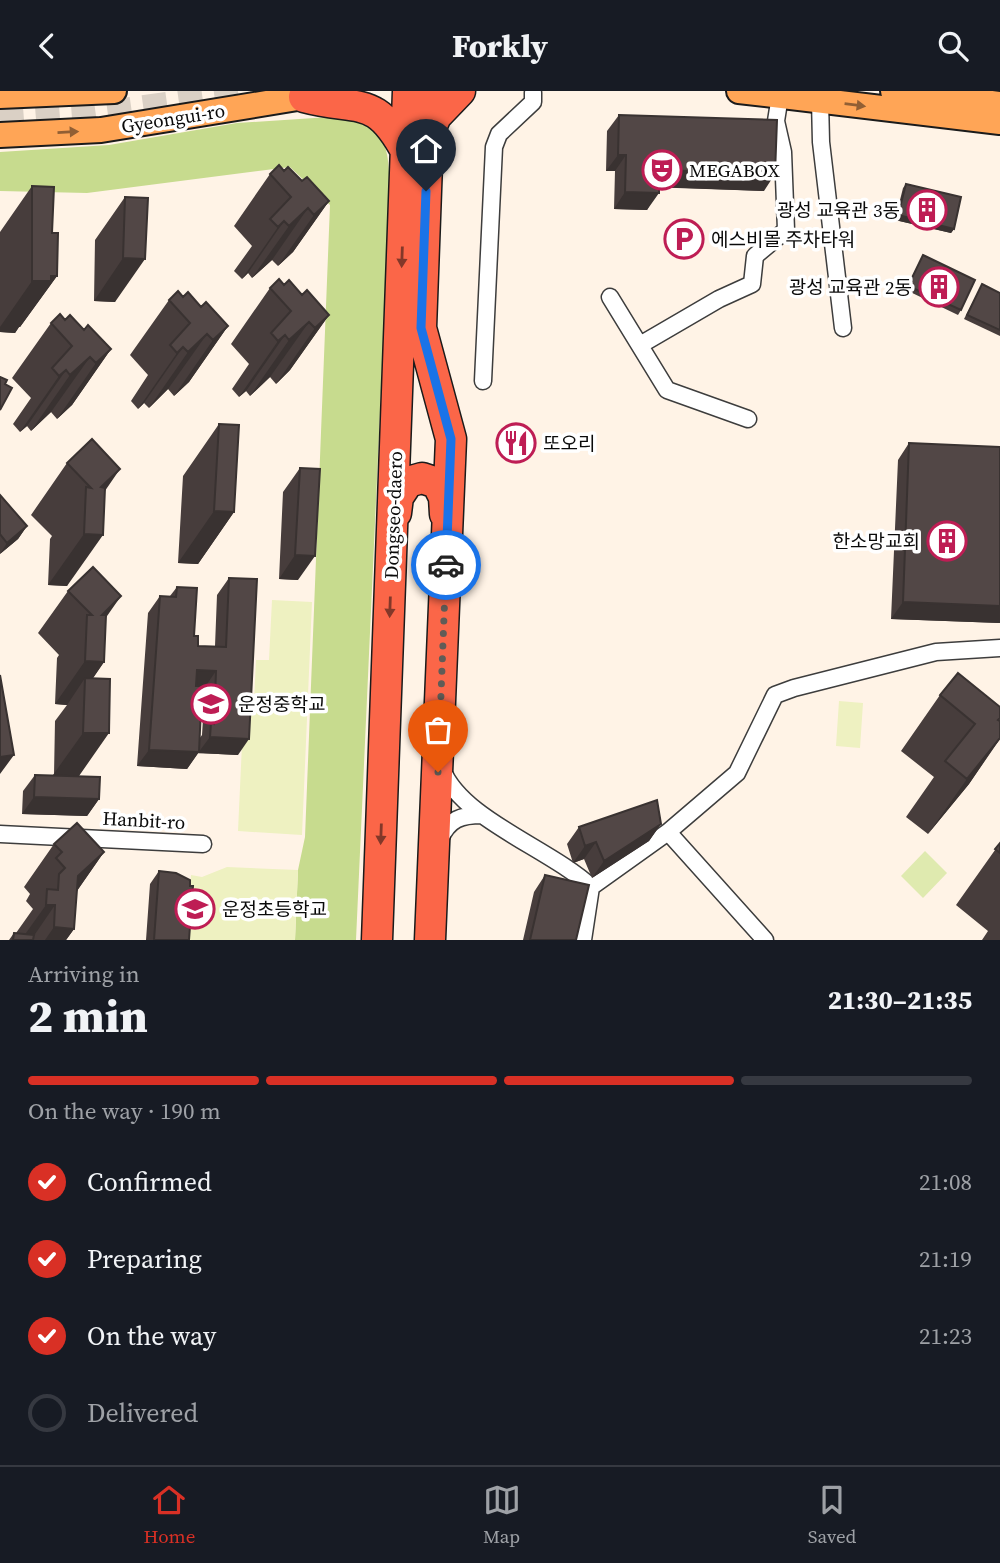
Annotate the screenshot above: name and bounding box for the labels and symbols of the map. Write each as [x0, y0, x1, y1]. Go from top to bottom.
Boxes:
street label: Gyeongui-ro [119, 97, 227, 139]
one-way arrow [845, 99, 867, 110]
pin [396, 119, 456, 191]
one-way arrow [57, 126, 79, 137]
theatre icon: MEGABOX [641, 149, 683, 191]
place label: MEGABOX [689, 157, 780, 183]
building icon: 광성 교육관 3동 [906, 189, 948, 231]
place label: 광성 교육관 3동 [777, 197, 900, 223]
parking icon: 에스비몰 주차타워 [663, 218, 705, 260]
place label: 에스비몰 주차타워 [711, 226, 855, 252]
one-way arrow [397, 246, 408, 268]
building icon: 광성 교육관 2동 [918, 266, 960, 308]
place label: 광성 교육관 2동 [789, 274, 912, 300]
restaurant icon: 또오리 [495, 422, 537, 464]
place label: 또오리 [543, 430, 595, 456]
street label: Dongseo-daero [378, 450, 408, 580]
building icon: 한소망교회 [926, 520, 968, 562]
place label: 한소망교회 [833, 528, 920, 554]
courier [411, 530, 481, 600]
one-way arrow [384, 596, 395, 618]
school or university icon: 운정중학교 [190, 683, 232, 725]
place label: 운정중학교 [238, 691, 325, 717]
pin [408, 700, 468, 772]
street label: Hanbit-ro [102, 805, 186, 835]
one-way arrow [376, 823, 387, 845]
school or university icon: 운정초등학교 [174, 888, 216, 930]
place label: 운정초등학교 [222, 896, 327, 922]

